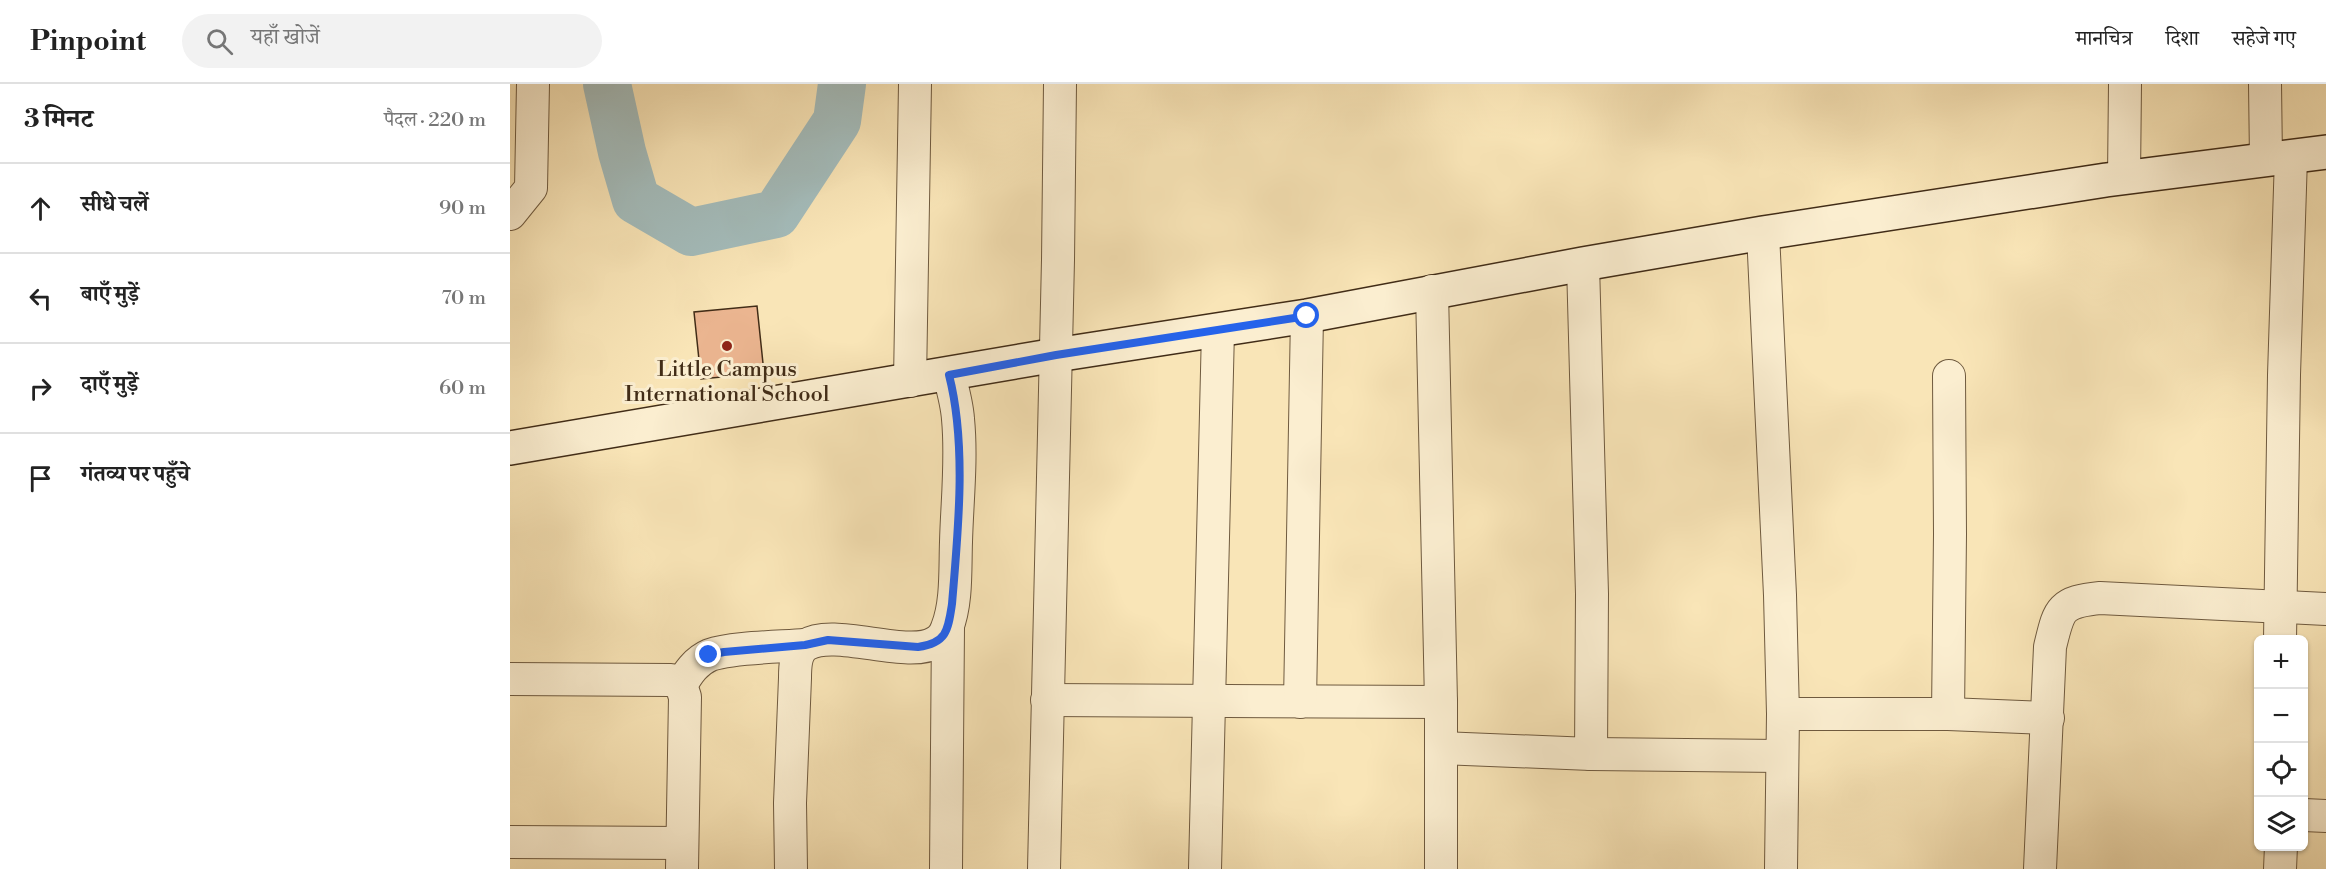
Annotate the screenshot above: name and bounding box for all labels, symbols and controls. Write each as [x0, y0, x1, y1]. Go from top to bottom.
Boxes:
search box [182, 14, 602, 68]
text: Pinpoint [30, 24, 146, 59]
text: यहाँ खोजें [251, 24, 320, 51]
icon: search [203, 25, 236, 58]
text: मानचित्र [2076, 26, 2133, 52]
text: दिशा [2166, 26, 2199, 52]
text: सहेजे गए [2232, 26, 2296, 52]
text: 3 मिनट [24, 103, 93, 135]
text: पैदल · 220 m [384, 108, 486, 133]
text: सीधे चलें [81, 191, 148, 218]
icon: ahead [24, 192, 57, 225]
text: 90 m [439, 196, 486, 221]
text: बाएँ मुड़ें [81, 281, 139, 308]
icon: left [24, 282, 57, 315]
text: 70 m [442, 286, 486, 311]
route start [1293, 302, 1319, 328]
marker: Little Campus International School [720, 339, 734, 353]
place label: Little Campus International School [625, 356, 830, 408]
text: दाएँ मुड़ें [81, 371, 138, 398]
icon: right [24, 372, 57, 405]
text: 60 m [439, 376, 486, 401]
text: गंतव्य पर पहुँचे [81, 461, 190, 488]
icon: arrive [24, 462, 57, 495]
map controls [2254, 635, 2308, 851]
button: + [2254, 635, 2308, 689]
route end [695, 641, 721, 667]
button: − [2254, 689, 2308, 743]
button: locate [2254, 743, 2308, 797]
button: layers [2254, 797, 2308, 851]

